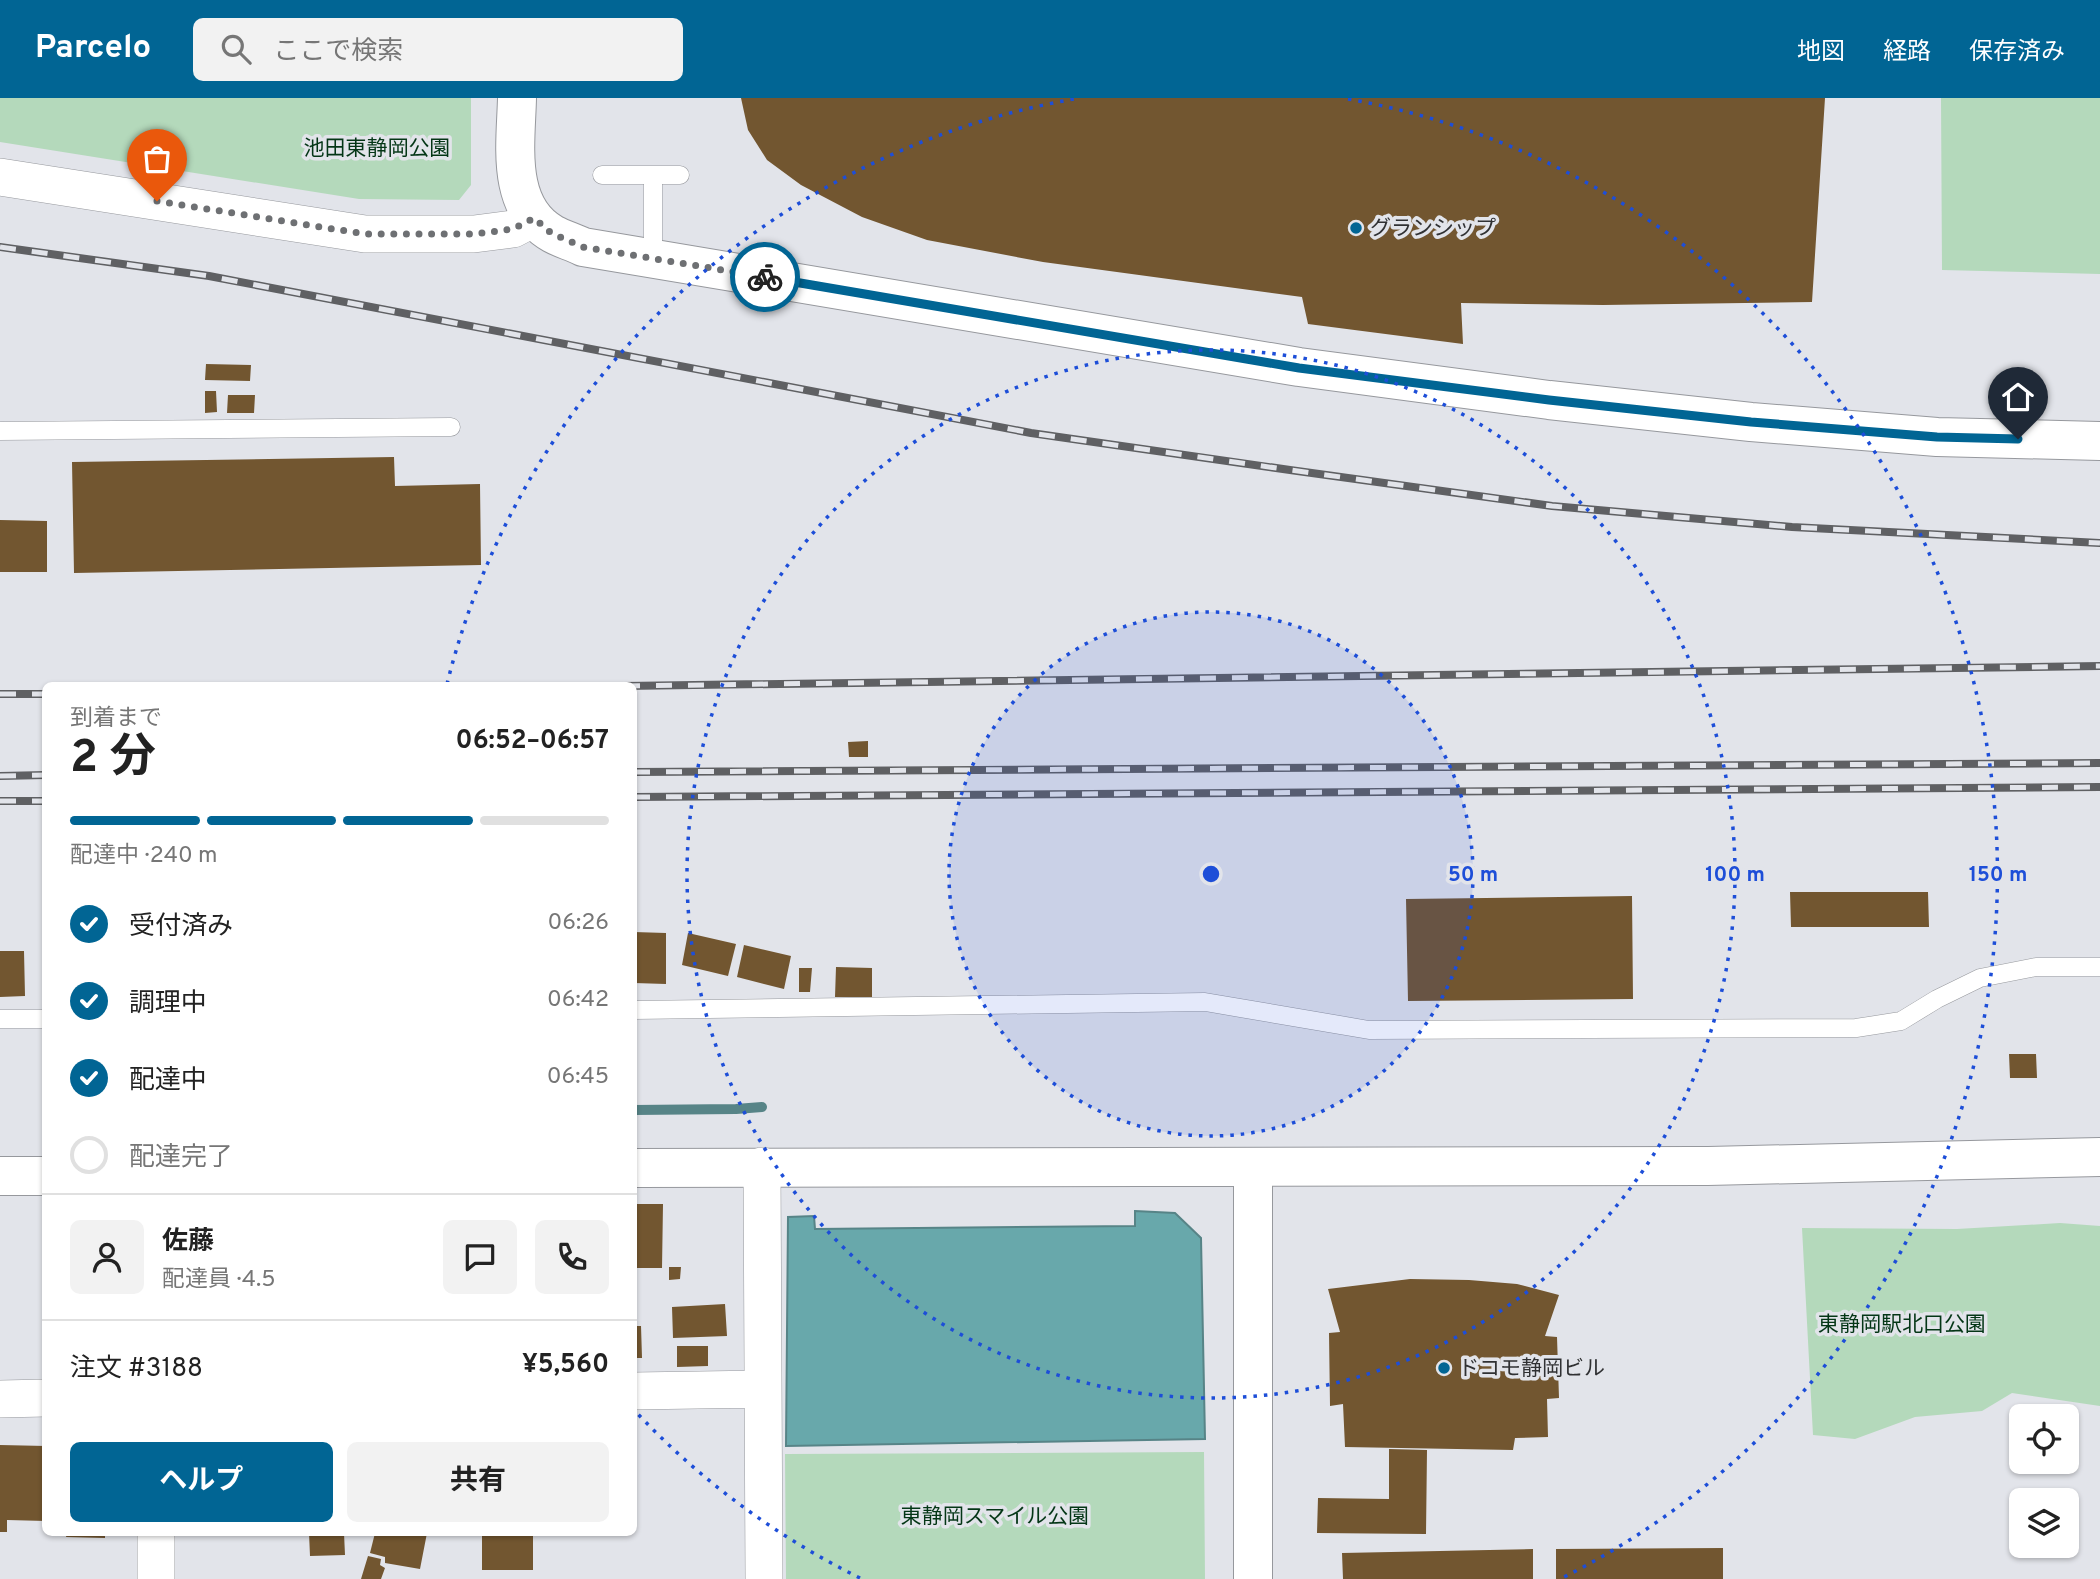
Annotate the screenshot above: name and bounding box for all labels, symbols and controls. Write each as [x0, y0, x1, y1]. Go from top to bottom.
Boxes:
search box [193, 18, 683, 81]
text: Parcelo [35, 28, 151, 70]
icon: search [217, 30, 255, 68]
text: ここで検索 [273, 36, 403, 69]
text: 地図 [1797, 38, 1845, 68]
text: 経路 [1883, 38, 1931, 68]
text: 保存済み [1969, 38, 2065, 68]
pin [127, 129, 187, 201]
park label: 池田東静岡公園 [304, 136, 451, 163]
icon: bag [138, 140, 176, 178]
place label: グランシップ [1370, 216, 1496, 243]
marker: グランシップ [1348, 220, 1364, 236]
courier [730, 242, 800, 312]
icon: bike [746, 258, 784, 296]
pin [1988, 367, 2048, 439]
icon: home [1999, 378, 2037, 416]
text: 到着まで [70, 705, 162, 734]
text: 06:52–06:57 [456, 725, 609, 758]
text: 2 分 [70, 730, 156, 789]
text: 配達中 · 240 m [70, 842, 218, 871]
centre of rings [1199, 862, 1223, 886]
text: 50 m [1448, 862, 1498, 889]
text: 100 m [1705, 862, 1765, 889]
text: 150 m [1969, 862, 2027, 889]
icon: check [70, 905, 108, 943]
text: 06:26 [548, 909, 609, 938]
text: 受付済み [129, 911, 233, 944]
icon: check [70, 982, 108, 1020]
text: 06:42 [547, 986, 609, 1015]
text: 調理中 [129, 988, 207, 1021]
icon: check [70, 1059, 108, 1097]
text: 06:45 [547, 1063, 609, 1092]
text: 配達中 [129, 1065, 207, 1098]
text: 配達完了 [129, 1142, 233, 1175]
button: person [70, 1220, 144, 1294]
button: chat [443, 1220, 517, 1294]
button: phone [535, 1220, 609, 1294]
text: 佐藤 [162, 1226, 214, 1259]
text: 配達員 · 4.5 [162, 1266, 276, 1295]
park label: 東静岡駅北口公園 [1818, 1312, 1986, 1339]
text: ¥5,560 [522, 1349, 609, 1382]
text: 注文 #3188 [70, 1353, 203, 1386]
place label: ドコモ静岡ビル [1458, 1356, 1605, 1383]
marker: ドコモ静岡ビル [1436, 1360, 1452, 1376]
map controls [2009, 1404, 2079, 1558]
button: locate [2009, 1404, 2079, 1474]
button: ヘルプ [70, 1442, 333, 1522]
button: 共有 [347, 1442, 609, 1522]
button: layers [2009, 1488, 2079, 1558]
park label: 東静岡スマイル公園 [901, 1504, 1089, 1531]

